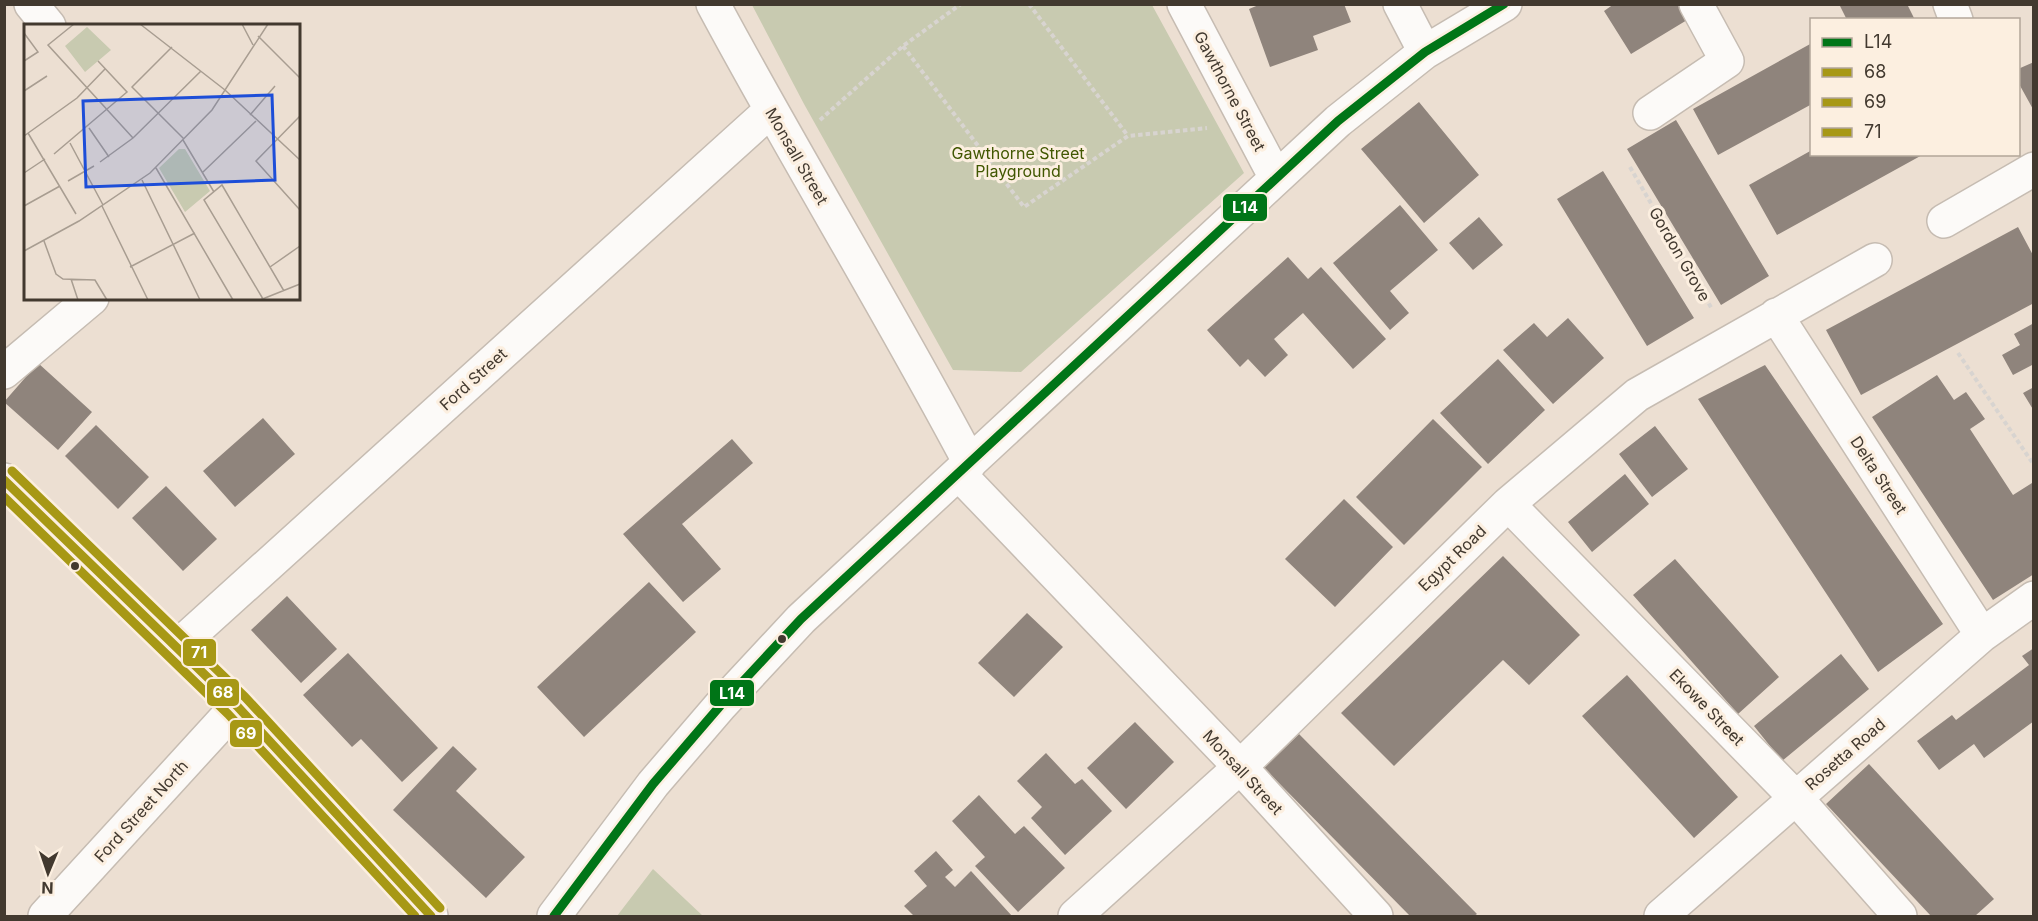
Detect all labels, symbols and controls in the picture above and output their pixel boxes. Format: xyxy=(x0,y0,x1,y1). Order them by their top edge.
legend xyxy=(1810,18,2020,156)
inset map xyxy=(24,24,300,300)
street label: Gawthorne Street xyxy=(1190,28,1270,154)
text: L14 xyxy=(1864,31,1892,52)
text: 68 xyxy=(1864,61,1886,82)
text: 69 xyxy=(1864,91,1886,112)
street label: Monsall Street xyxy=(761,104,833,208)
text: 71 xyxy=(1864,121,1882,142)
park label: Gawthorne Street Playground xyxy=(951,143,1085,181)
line badge: L14 xyxy=(1222,193,1268,222)
text: L14 xyxy=(1232,197,1258,217)
street label: Gordon Grove xyxy=(1645,203,1715,305)
street label: Ford Street xyxy=(435,344,511,414)
street label: Delta Street xyxy=(1846,432,1912,518)
street label: Egypt Road xyxy=(1414,521,1490,595)
unlabelled marker xyxy=(69,560,81,572)
unlabelled marker xyxy=(776,633,788,645)
line badge: 71 xyxy=(182,638,217,667)
text: 71 xyxy=(191,642,207,662)
street label: Ekowe Street xyxy=(1665,664,1749,750)
line badge: 68 xyxy=(206,678,240,707)
line badge: L14 xyxy=(709,679,755,707)
text: 68 xyxy=(213,682,233,702)
text: L14 xyxy=(719,683,745,703)
street label: Rosetta Road xyxy=(1801,714,1889,794)
line badge: 69 xyxy=(229,719,263,748)
text: 69 xyxy=(236,723,256,743)
street label: Monsall Street xyxy=(1199,726,1287,818)
street label: Ford Street North xyxy=(90,756,192,866)
north arrow xyxy=(18,843,78,903)
text: N xyxy=(41,878,54,898)

